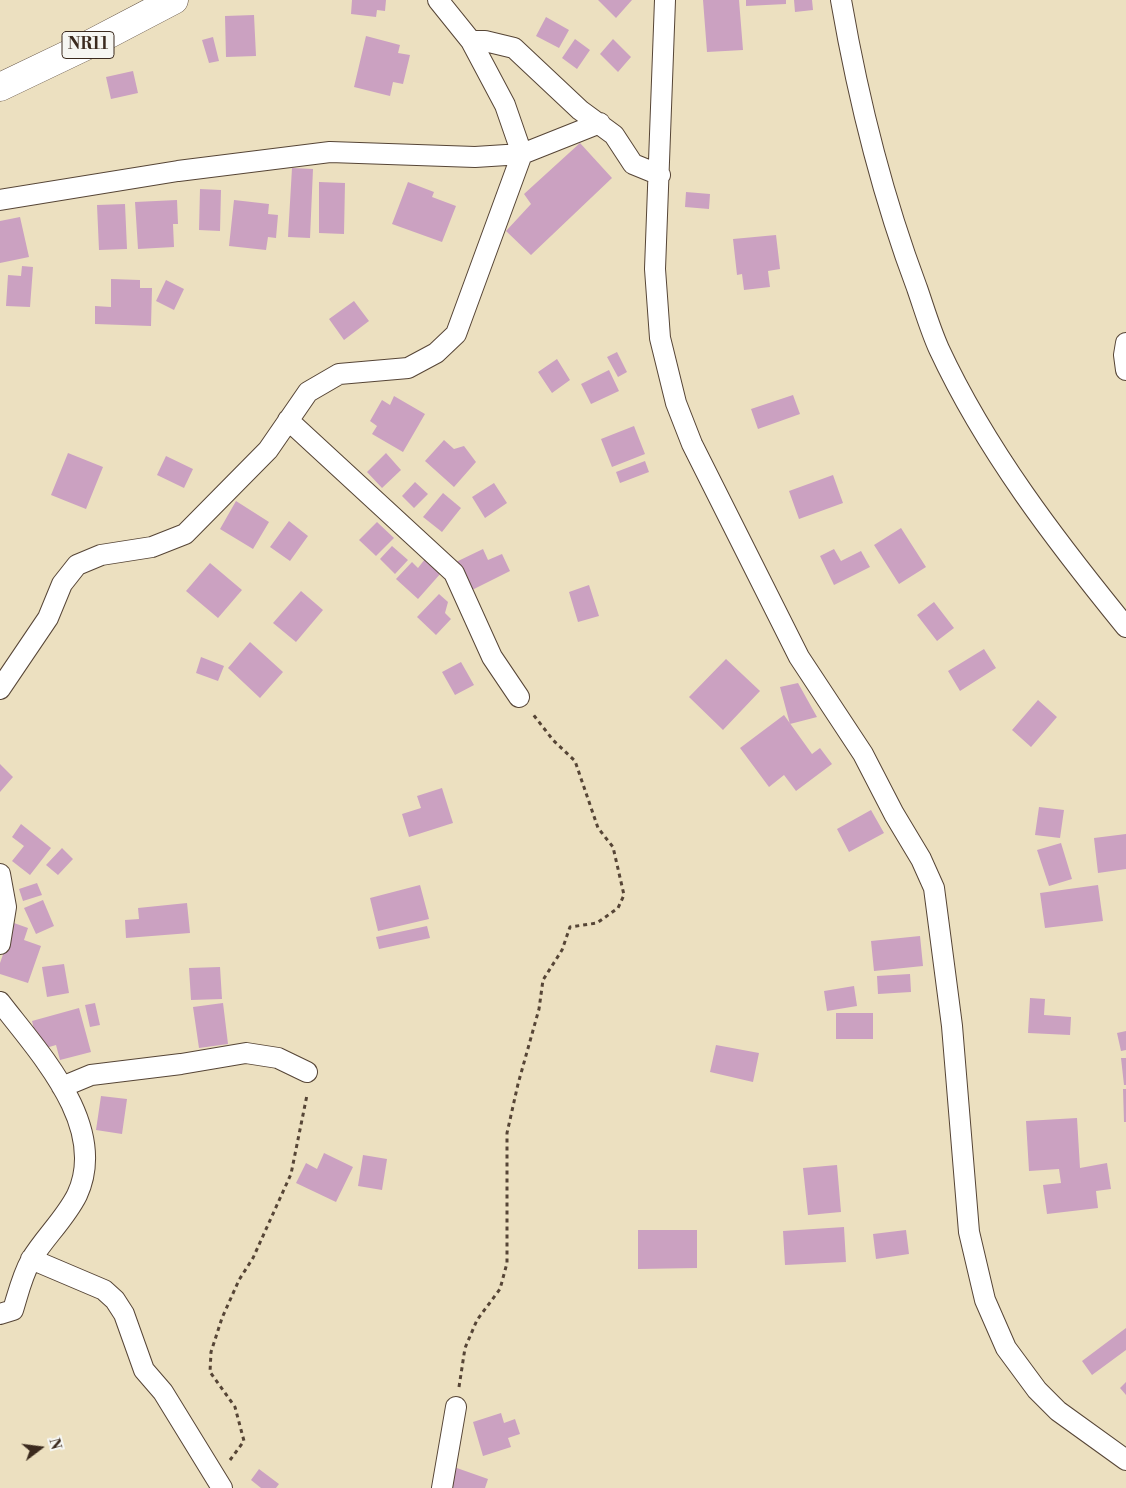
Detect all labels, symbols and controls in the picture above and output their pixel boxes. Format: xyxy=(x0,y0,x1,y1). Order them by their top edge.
road number: NR11 xyxy=(62,32,114,58)
north arrow xyxy=(15,1423,65,1473)
text: N xyxy=(44,1436,65,1452)

